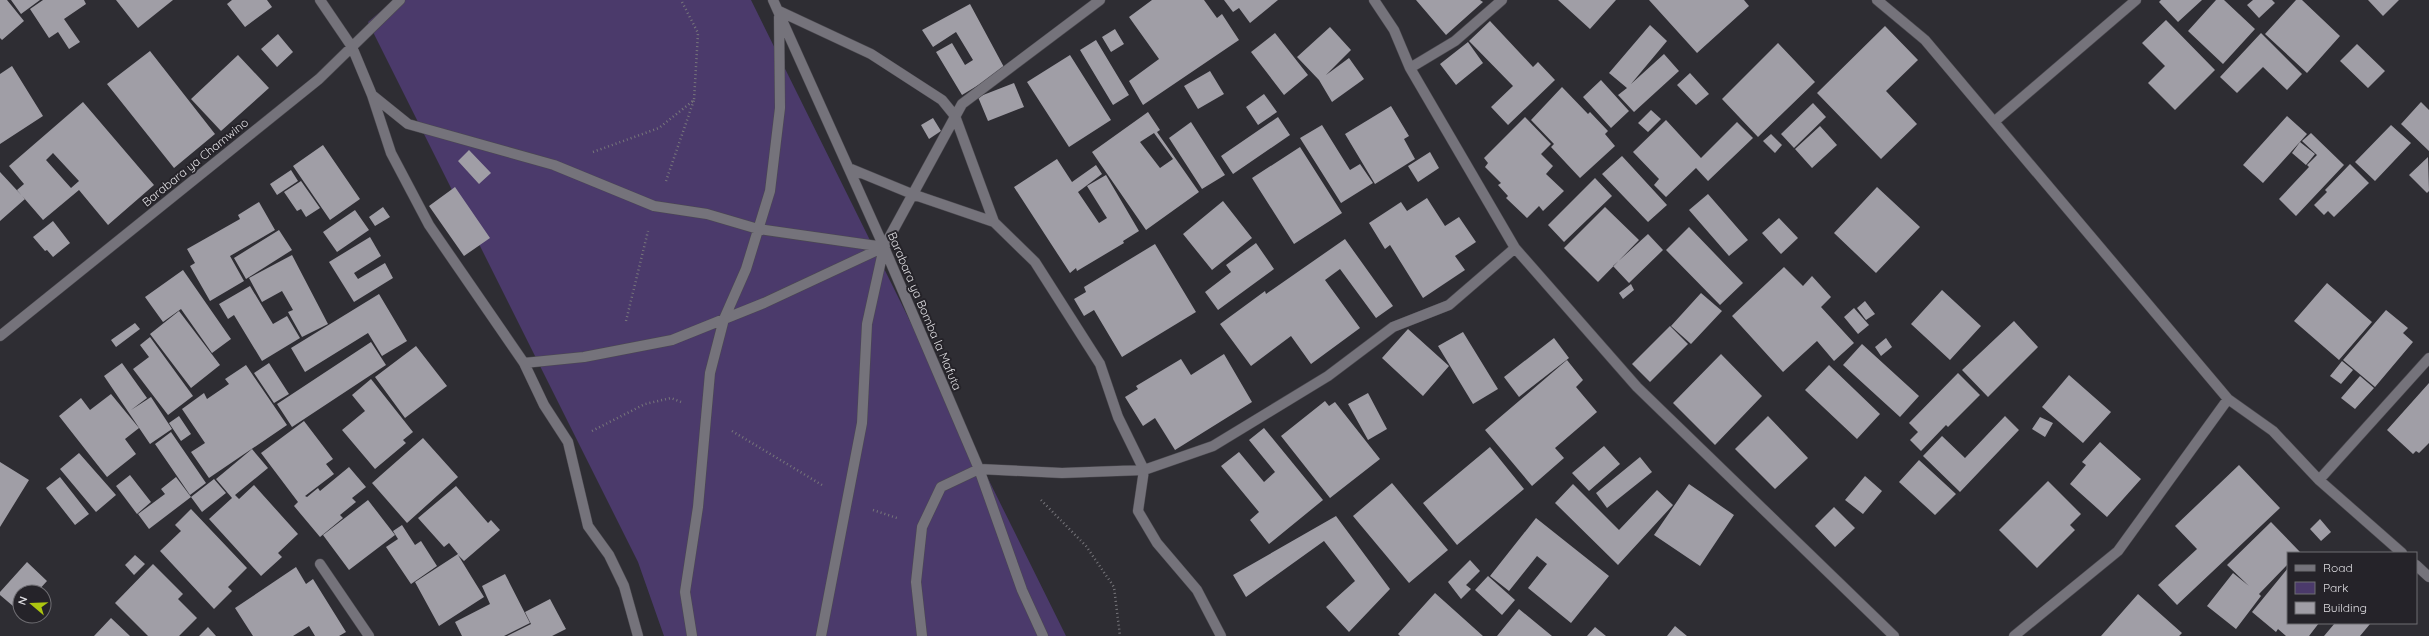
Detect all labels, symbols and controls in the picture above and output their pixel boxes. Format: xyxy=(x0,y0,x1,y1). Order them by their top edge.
street label: Barabara ya Chamwino xyxy=(139,115,251,209)
street label: Barabara ya Bomba la Mafuta xyxy=(885,230,965,392)
legend xyxy=(2287,552,2417,624)
text: Road xyxy=(2323,560,2353,575)
text: Park xyxy=(2323,580,2348,595)
north arrow xyxy=(12,584,52,624)
text: N xyxy=(15,595,30,607)
text: Building xyxy=(2323,600,2367,615)

